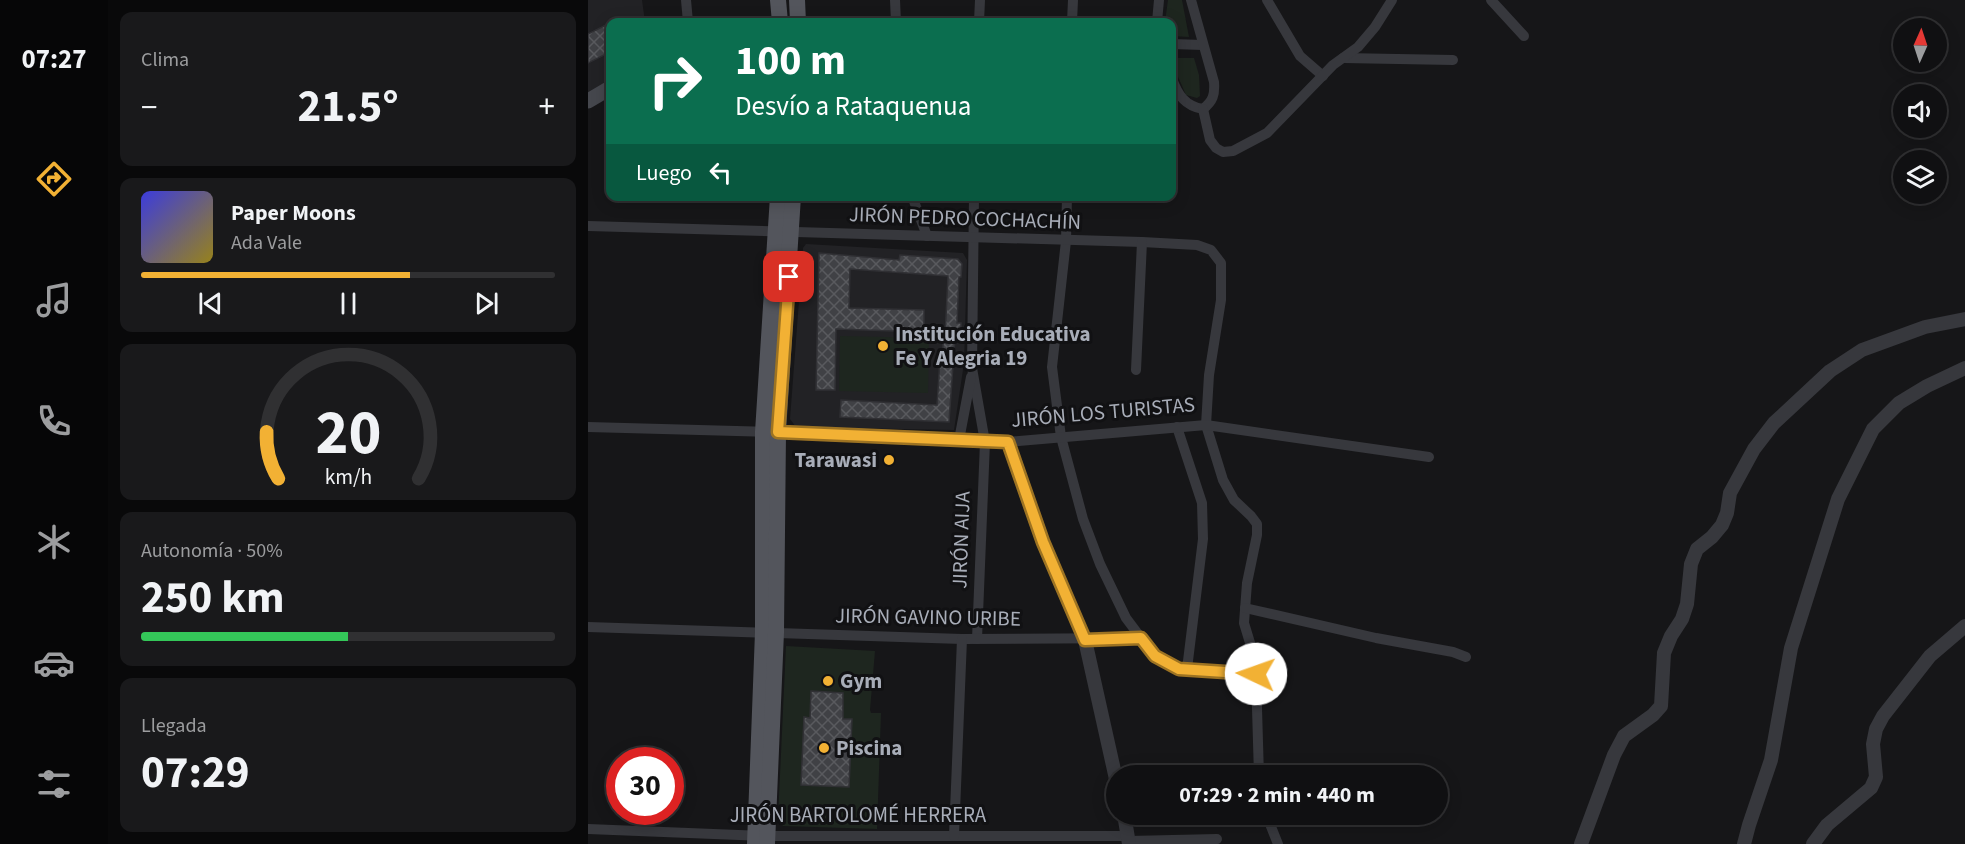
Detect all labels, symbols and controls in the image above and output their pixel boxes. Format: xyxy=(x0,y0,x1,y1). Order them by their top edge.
north arrow xyxy=(1893,18,1947,72)
map controls xyxy=(1893,18,1947,204)
text: 100 m xyxy=(735,31,846,91)
text: 07:27 xyxy=(21,40,87,79)
icon: right xyxy=(636,42,714,120)
text: Clima xyxy=(141,46,189,74)
text: 21.5° xyxy=(297,75,399,139)
text: − xyxy=(141,84,157,131)
text: + xyxy=(539,84,555,131)
button: sound xyxy=(1893,84,1947,138)
text: Desvío a Rataquenua xyxy=(735,87,971,126)
button: layers xyxy=(1893,150,1947,204)
icon: left xyxy=(704,156,737,189)
text: Luego xyxy=(636,157,692,189)
icon: directions xyxy=(33,158,75,200)
text: Paper Moons xyxy=(231,197,356,229)
street label: JIRÓN PEDRO COCHACHÍN xyxy=(848,199,1082,237)
text: Ada Vale xyxy=(231,229,302,257)
pin xyxy=(763,251,814,302)
icon: arrive xyxy=(772,260,805,293)
icon: music xyxy=(33,279,75,321)
icon: previous xyxy=(194,287,227,320)
icon: pause xyxy=(332,287,365,320)
icon: next xyxy=(470,287,503,320)
place label: Institución Educativa Fe Y Alegria 19 xyxy=(895,319,1091,373)
marker: Institución Educativa Fe Y Alegria 19 xyxy=(876,339,890,353)
text: 20 xyxy=(315,389,381,478)
street label: JIRÓN LOS TURISTAS xyxy=(1010,389,1196,435)
icon: phone xyxy=(33,400,75,442)
place label: Tarawasi xyxy=(795,445,877,475)
marker: Tarawasi xyxy=(882,453,896,467)
text: km/h xyxy=(324,462,372,493)
street label: JIRÓN AIJA xyxy=(944,490,978,589)
icon: climate xyxy=(33,521,75,563)
text: Autonomía · 50% xyxy=(141,537,283,565)
text: 250 km xyxy=(141,566,285,630)
street label: JIRÓN GAVINO URIBE xyxy=(835,600,1021,634)
icon: car xyxy=(33,642,75,684)
position arrow xyxy=(1224,642,1288,706)
place label: Gym xyxy=(840,666,882,696)
marker: Gym xyxy=(821,674,835,688)
text: Llegada xyxy=(141,712,207,740)
place label: Piscina xyxy=(836,733,902,763)
text: 07:29 xyxy=(141,741,250,805)
marker: Piscina xyxy=(817,741,831,755)
speed limit sign: 30 xyxy=(606,747,684,825)
icon: filters xyxy=(33,763,75,805)
text: 07:29 · 2 min · 440 m xyxy=(1179,779,1375,811)
street label: JIRÓN BARTOLOMÉ HERRERA xyxy=(730,800,987,830)

